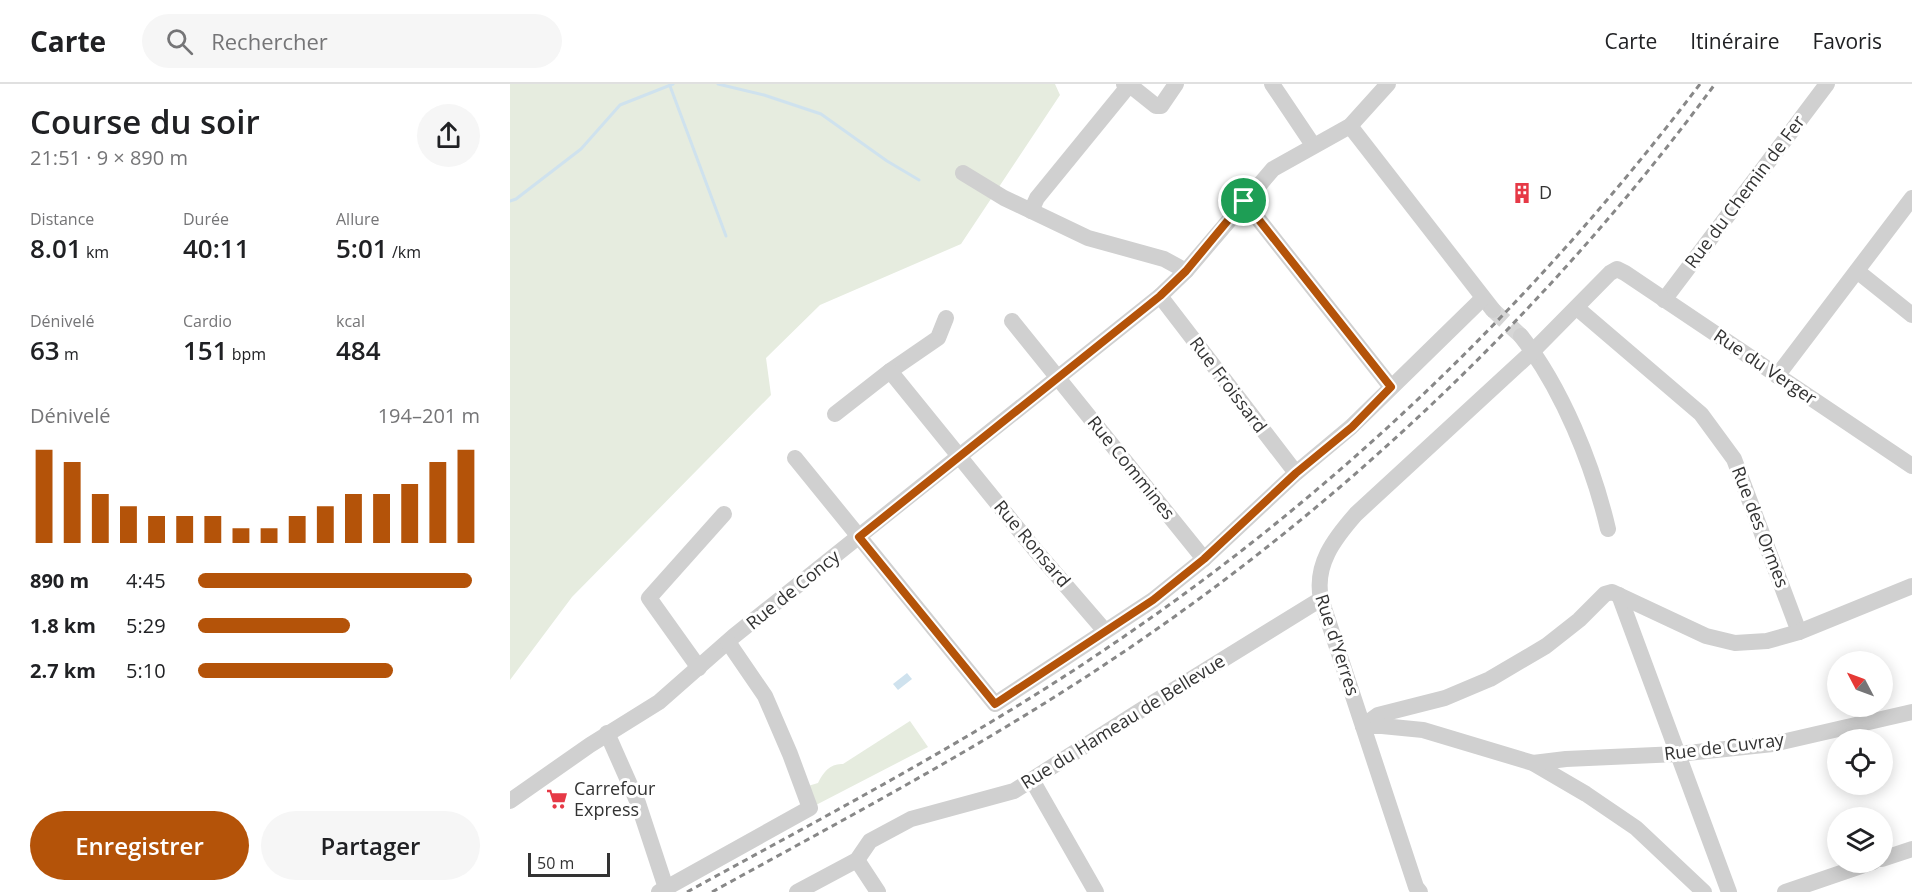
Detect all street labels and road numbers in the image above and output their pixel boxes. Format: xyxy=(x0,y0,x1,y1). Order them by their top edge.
street label: Rue du Chemin de Fer xyxy=(1679,110,1810,273)
street label: Rue du Verger xyxy=(1709,323,1822,410)
street label: Rue Froissard xyxy=(1185,331,1273,437)
street label: Rue Commines xyxy=(1083,411,1181,524)
street label: Rue des Ormes xyxy=(1727,463,1795,591)
street label: Rue Ronsard xyxy=(989,495,1076,592)
street label: Rue de Concy xyxy=(741,544,845,634)
street label: Rue d'Yerres xyxy=(1310,591,1366,699)
street label: Rue du Hameau de Bellevue xyxy=(1016,648,1229,794)
street label: Rue de Cuvray xyxy=(1663,727,1786,765)

